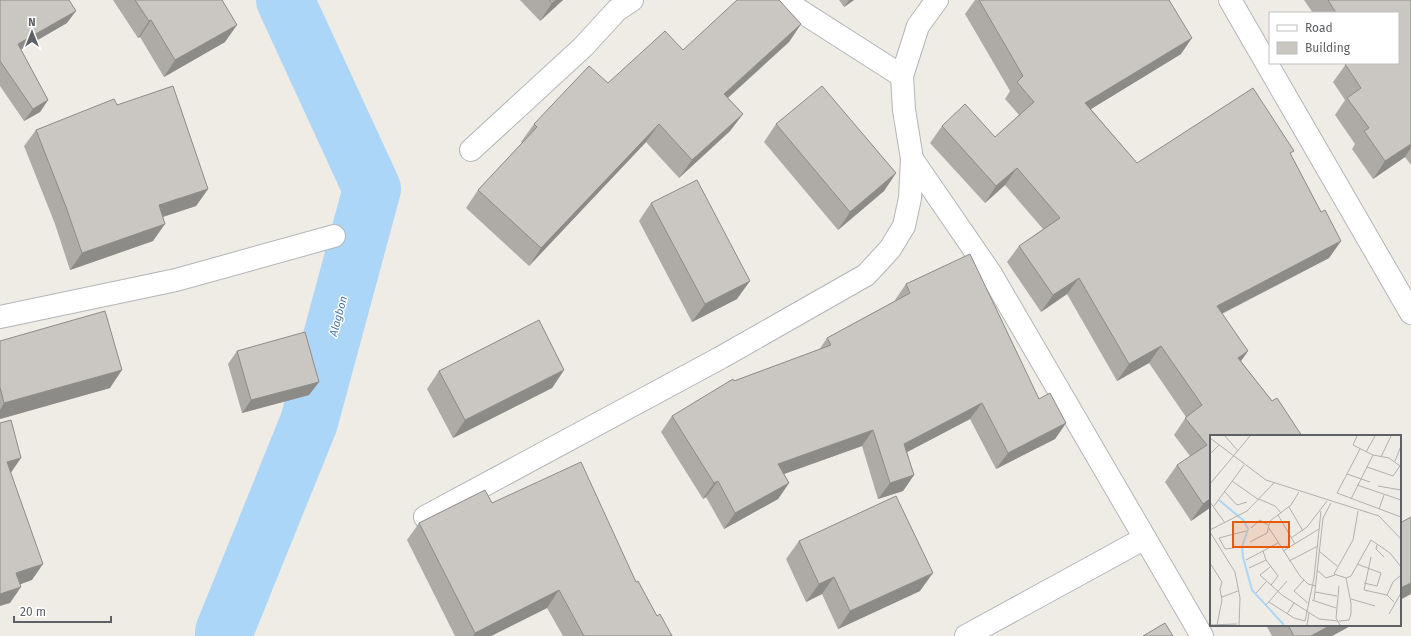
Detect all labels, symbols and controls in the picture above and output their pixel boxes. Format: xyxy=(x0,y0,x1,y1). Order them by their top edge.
north arrow xyxy=(12,12,52,52)
legend xyxy=(1269,12,1399,64)
text: N xyxy=(28,16,36,29)
text: Road xyxy=(1305,21,1333,35)
text: Building xyxy=(1305,41,1351,55)
water label: Alagbon xyxy=(327,295,350,339)
inset map xyxy=(1210,435,1401,626)
scale bar xyxy=(14,598,111,624)
text: 20 m xyxy=(20,605,46,619)

